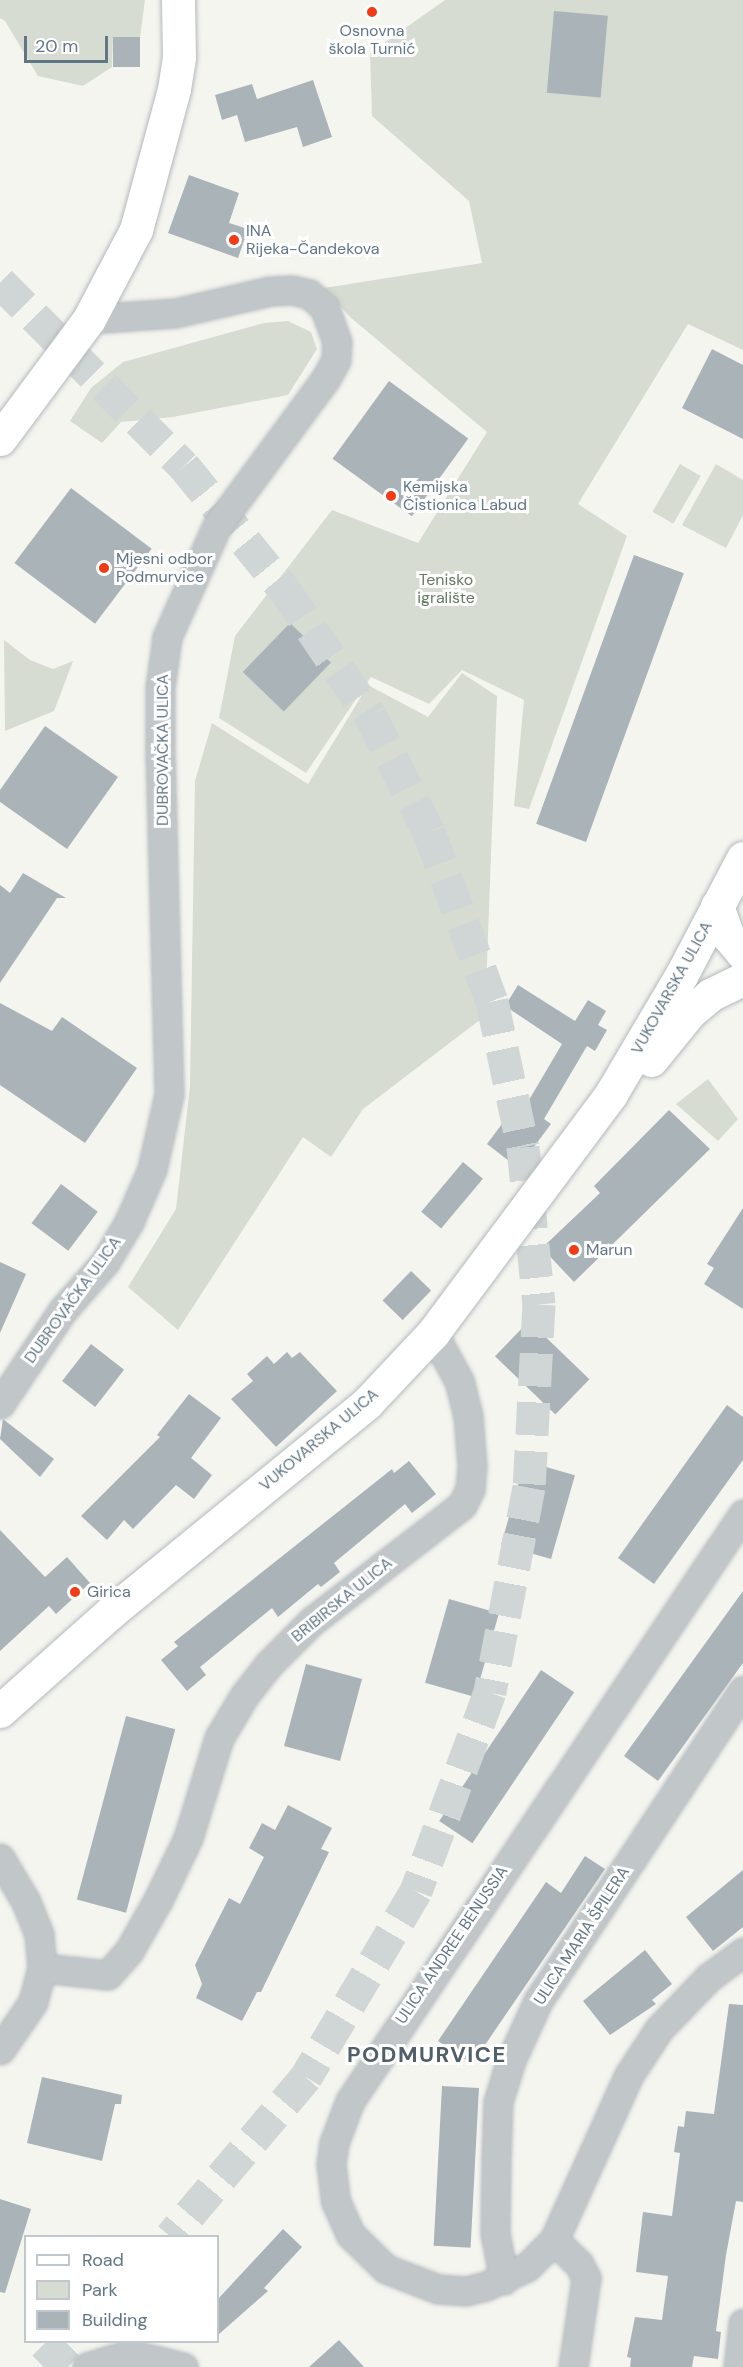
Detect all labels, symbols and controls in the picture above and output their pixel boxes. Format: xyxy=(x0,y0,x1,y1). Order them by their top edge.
marker: Osnovna škola Turnić xyxy=(365,5,379,19)
place label: Osnovna škola Turnić xyxy=(329,21,415,59)
scale bar xyxy=(27,24,111,62)
text: 20 m xyxy=(35,34,78,58)
place label: INA Rijeka-Čandekova xyxy=(246,221,379,259)
marker: INA Rijeka-Čandekova xyxy=(227,233,241,247)
place label: Kemijska Čistionica Labud xyxy=(403,477,527,515)
marker: Kemijska Čistionica Labud xyxy=(384,489,398,503)
place label: Mjesni odbor Podmurvice xyxy=(116,549,213,587)
marker: Mjesni odbor Podmurvice xyxy=(97,561,111,575)
park label: Tenisko igralište xyxy=(417,570,475,608)
street label: DUBROVAČKA ULICA xyxy=(153,674,173,826)
street label: VUKOVARSKA ULICA xyxy=(627,918,717,1058)
street label: DUBROVAČKA ULICA xyxy=(21,1233,125,1367)
place label: Marun xyxy=(586,1240,632,1260)
marker: Marun xyxy=(567,1243,581,1257)
street label: VUKOVARSKA ULICA xyxy=(256,1385,382,1495)
street label: BRIBIRSKA ULICA xyxy=(288,1554,396,1646)
place label: Girica xyxy=(87,1582,131,1602)
marker: Girica xyxy=(68,1585,82,1599)
street label: ULICA ANDREE BENUSSIA xyxy=(392,1862,512,2028)
street label: ULICA MARIA ŠPILERA xyxy=(530,1863,634,2009)
district label: PODMURVICE xyxy=(347,2042,507,2068)
legend xyxy=(24,2235,219,2343)
text: Road xyxy=(82,2248,124,2272)
text: Park xyxy=(82,2278,118,2302)
text: Building xyxy=(82,2308,147,2332)

